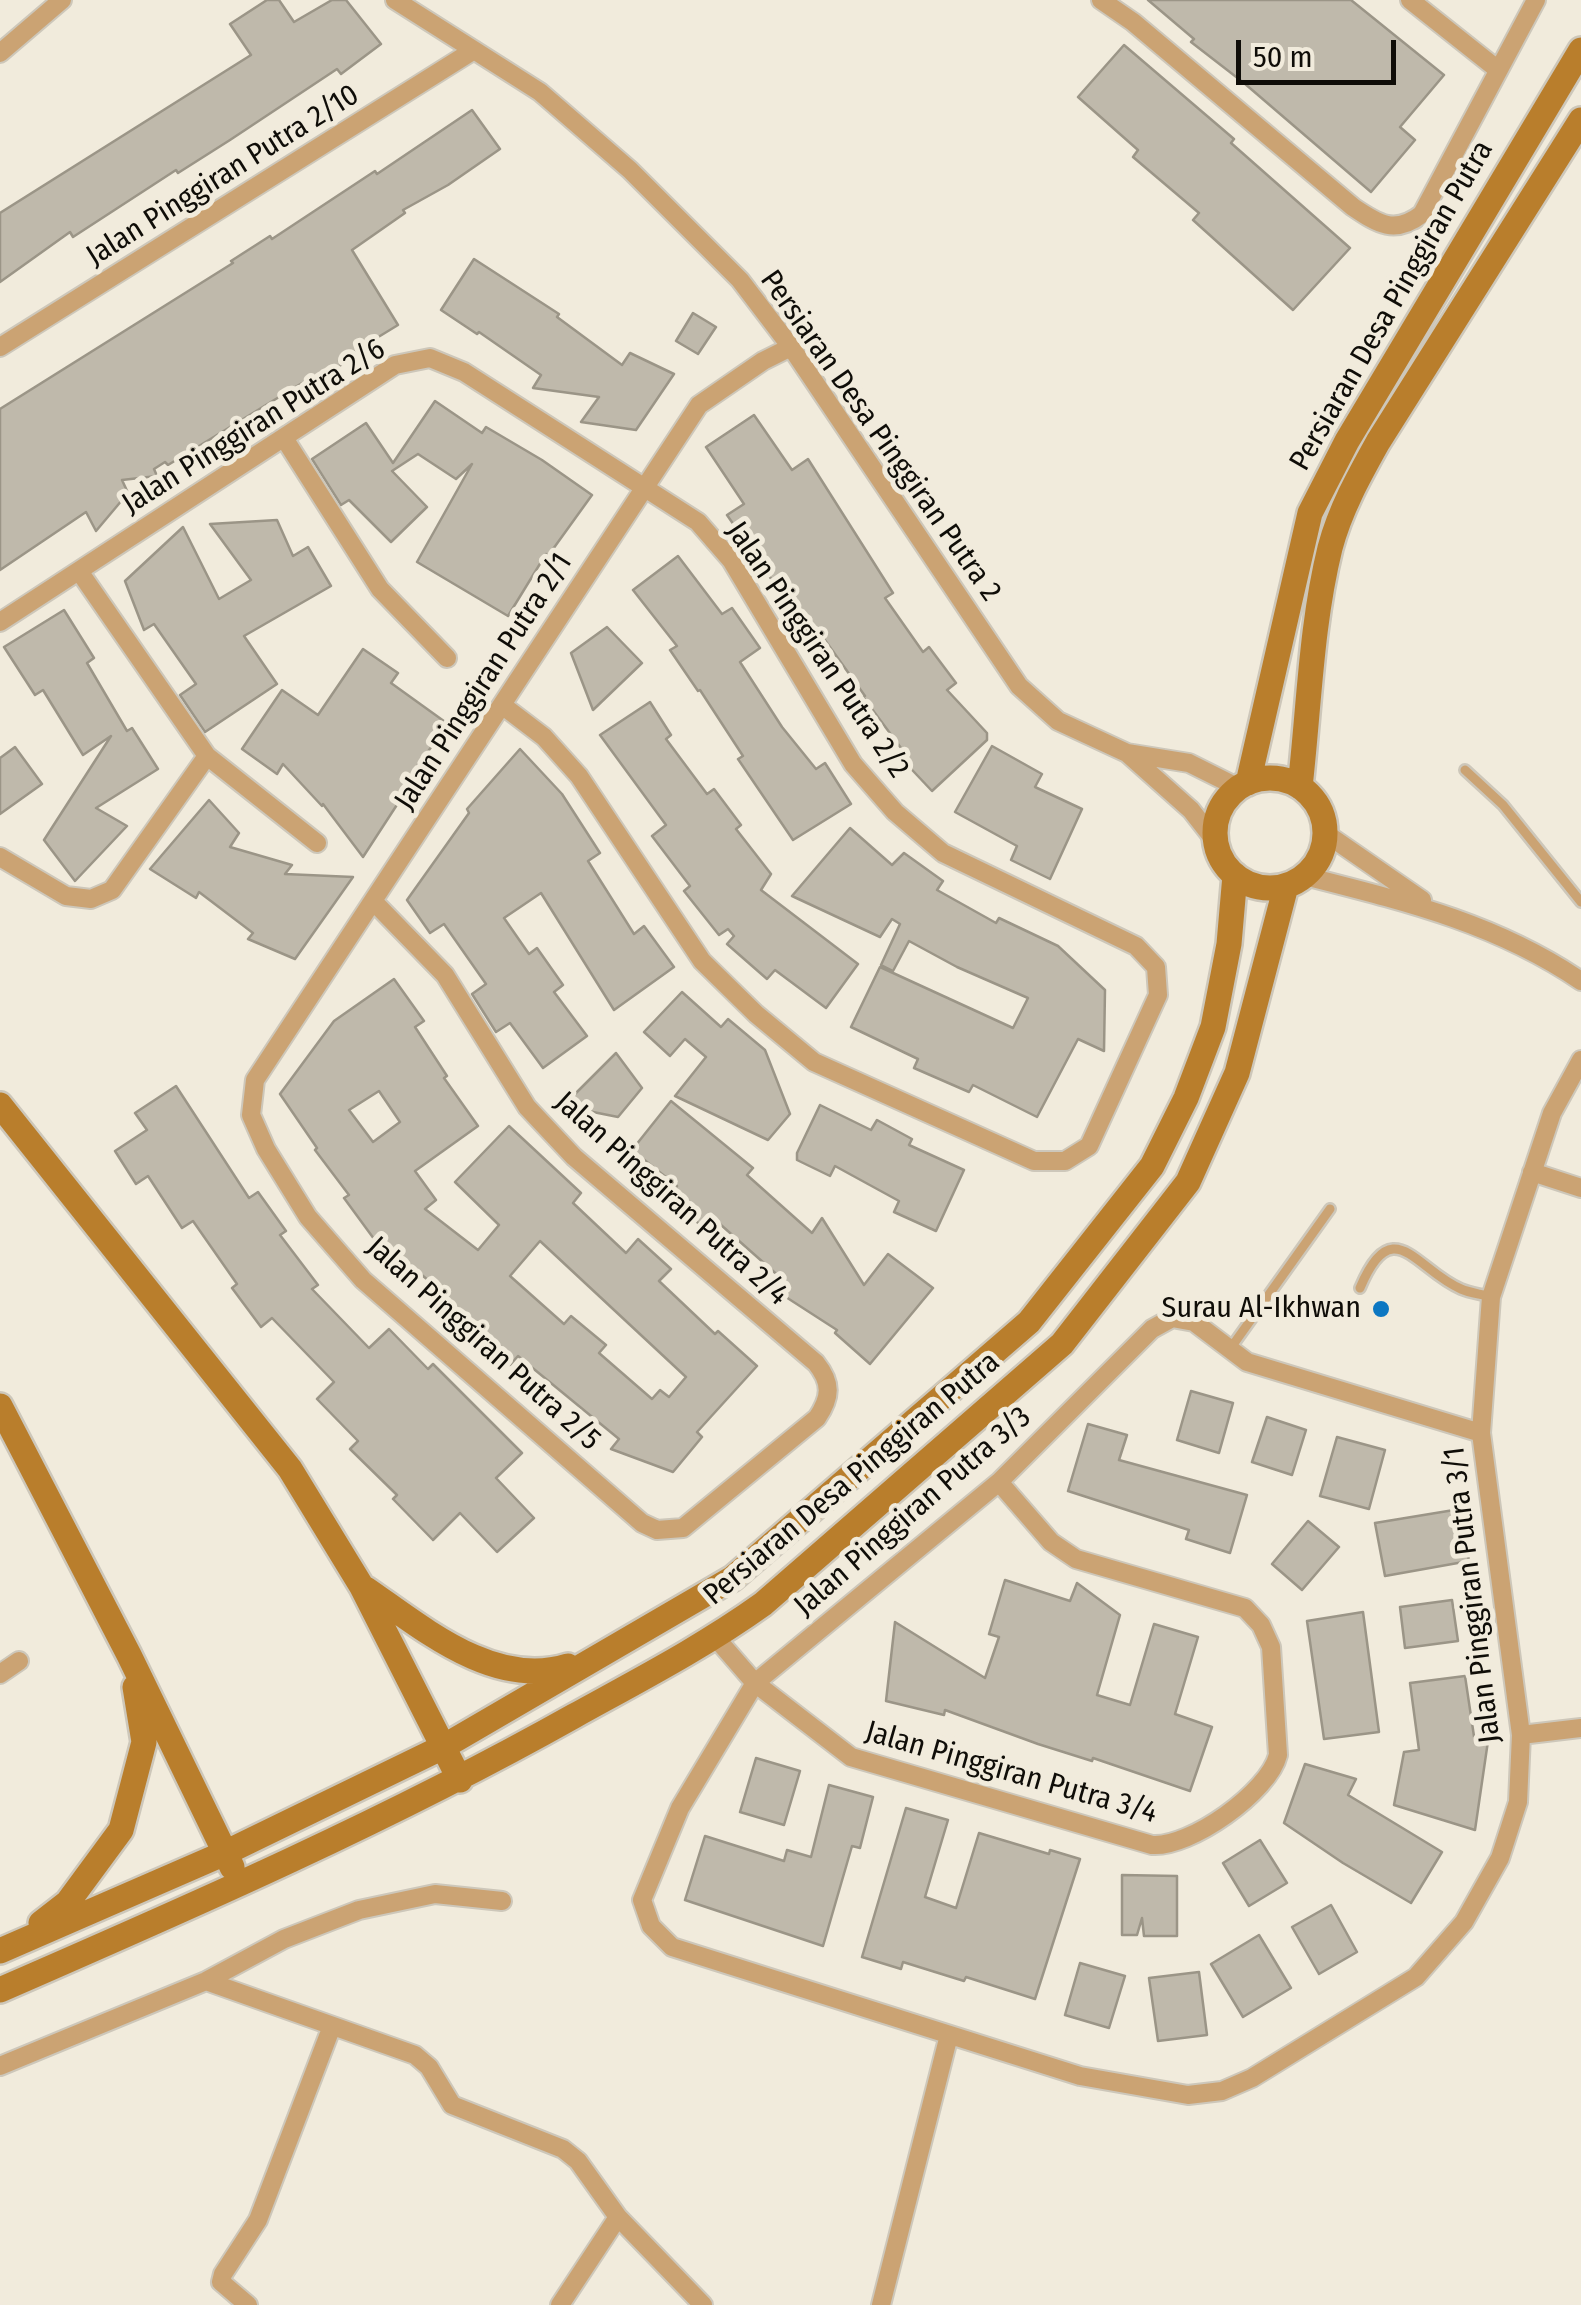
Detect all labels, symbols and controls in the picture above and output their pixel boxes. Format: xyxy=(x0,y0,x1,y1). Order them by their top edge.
scale bar xyxy=(1241,20,1401,82)
text: 50 m xyxy=(1253,39,1313,75)
street label: Jalan Pinggiran Putra 2/10 xyxy=(80,77,366,275)
street label: Persiaran Desa Pinggiran Putra xyxy=(1283,135,1501,477)
street label: Persiaran Desa Pinggiran Putra 2 xyxy=(752,264,1008,608)
street label: Jalan Pinggiran Putra 2/6 xyxy=(116,331,392,523)
street label: Jalan Pinggiran Putra 2/2 xyxy=(718,515,916,785)
street label: Jalan Pinggiran Putra 2/1 xyxy=(388,547,580,817)
street label: Jalan Pinggiran Putra 2/4 xyxy=(547,1085,795,1313)
street label: Jalan Pinggiran Putra 2/5 xyxy=(359,1230,607,1458)
place label: Surau Al-Ikhwan xyxy=(1162,1291,1361,1327)
marker: Surau Al-Ikhwan xyxy=(1370,1298,1392,1320)
street label: Persiaran Desa Pinggiran Putra xyxy=(697,1345,1007,1613)
street label: Jalan Pinggiran Putra 3/3 xyxy=(788,1400,1038,1624)
street label: Jalan Pinggiran Putra 3/1 xyxy=(1437,1445,1509,1745)
street label: Jalan Pinggiran Putra 3/4 xyxy=(861,1714,1161,1832)

